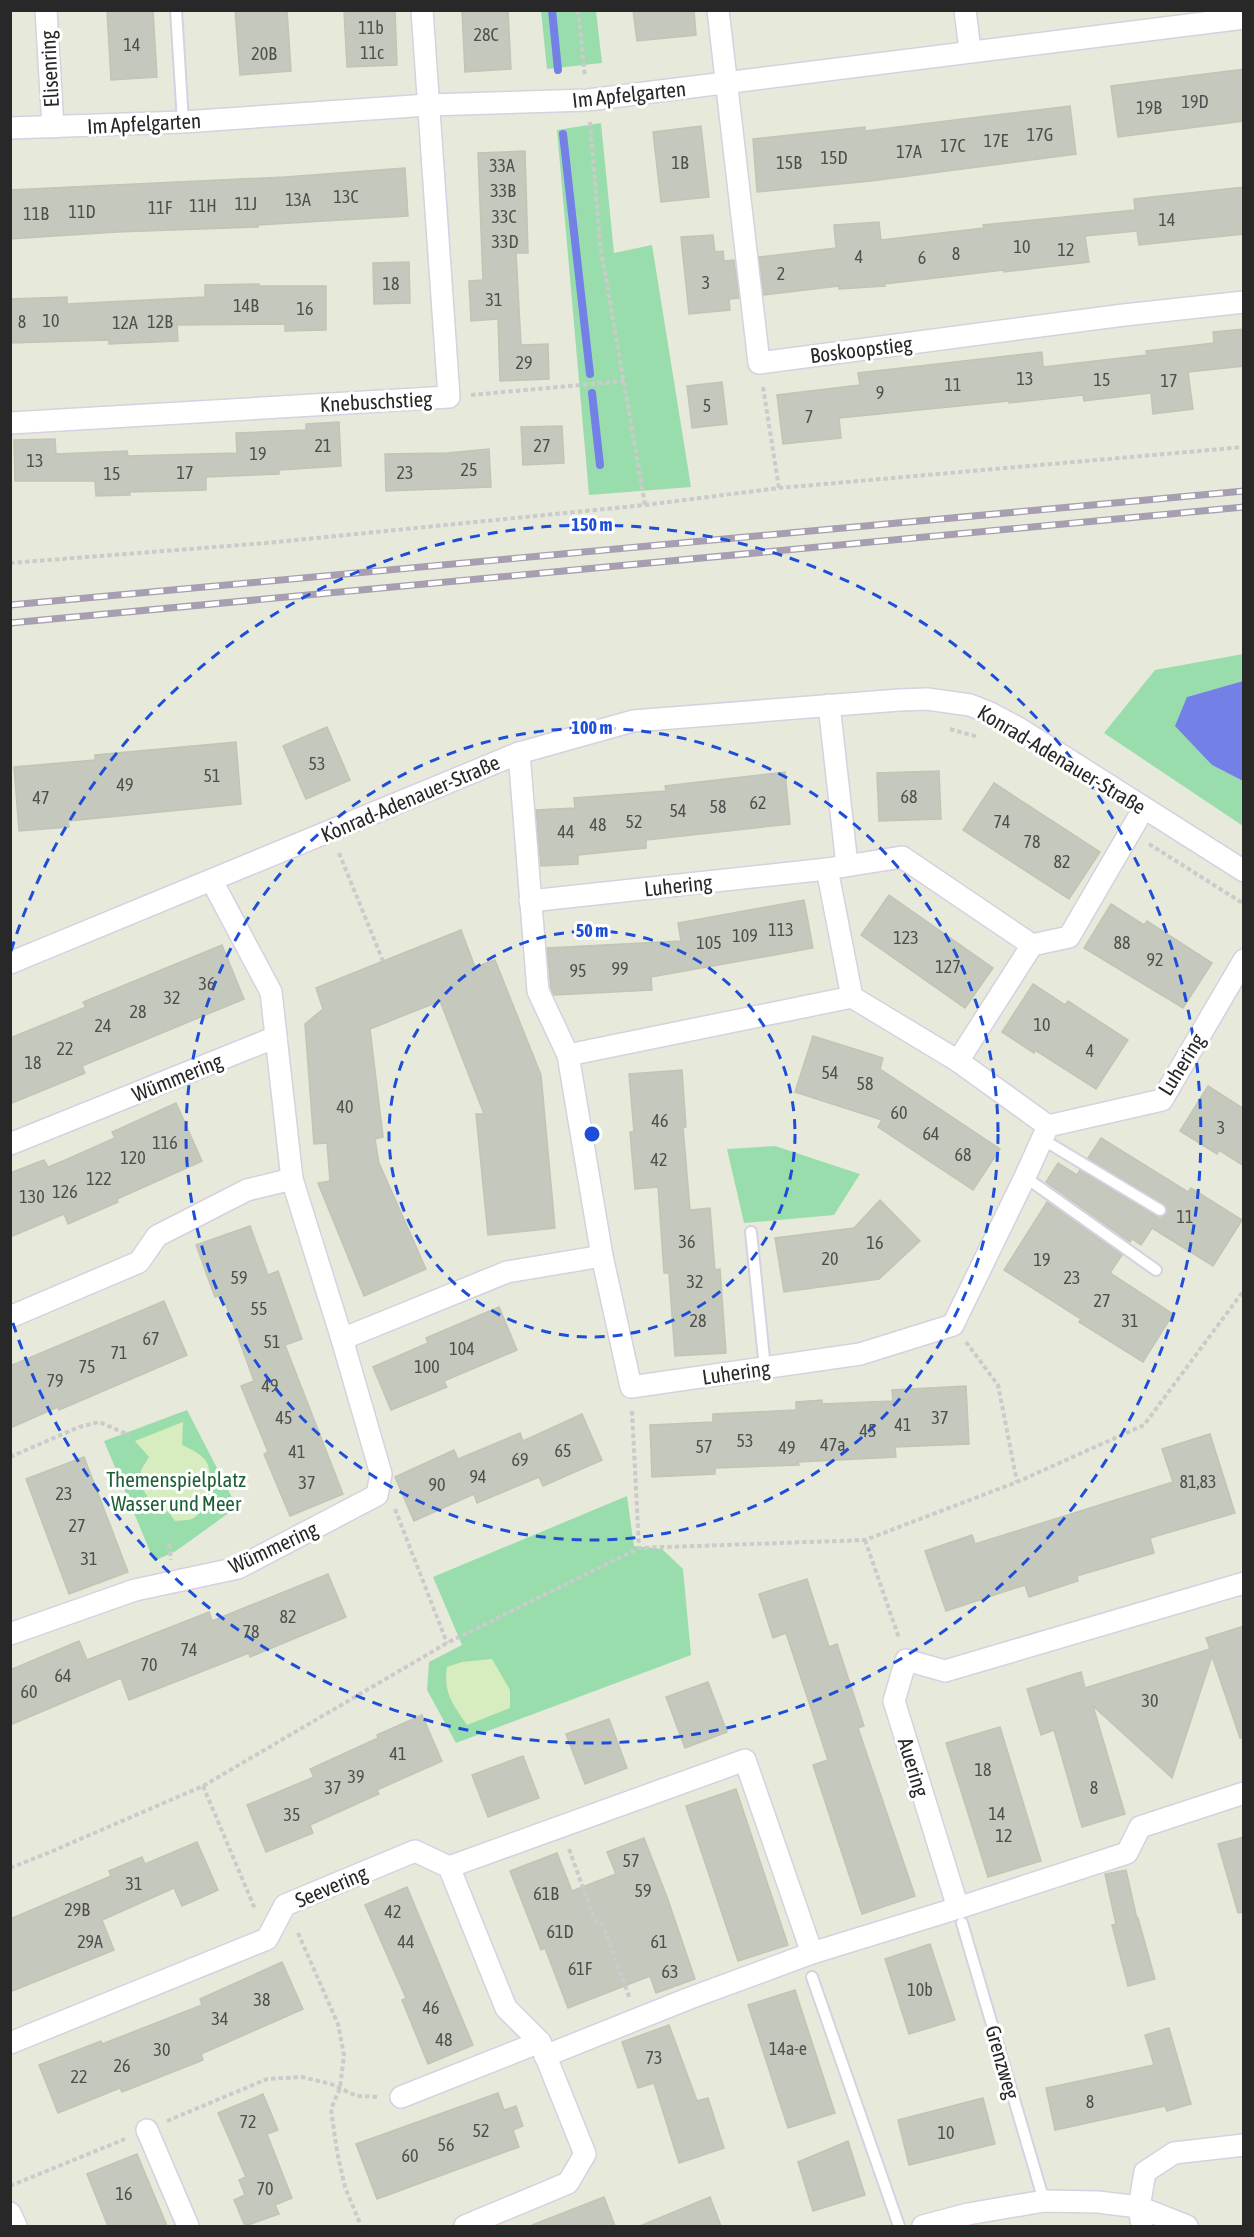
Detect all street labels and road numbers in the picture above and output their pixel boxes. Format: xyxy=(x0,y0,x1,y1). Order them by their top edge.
street label: Elisenring xyxy=(35,30,63,108)
street label: Im Apfelgarten xyxy=(571,76,687,112)
street label: Im Apfelgarten xyxy=(86,108,202,138)
street label: Boskoopstieg xyxy=(809,331,913,367)
street label: Knebuschstieg xyxy=(319,386,433,416)
street label: Konrad-Adenauer-Straße xyxy=(974,699,1150,819)
street label: Konrad-Adenauer-Straße xyxy=(317,750,503,846)
street label: Luhering xyxy=(643,869,713,901)
street label: Luhering xyxy=(1153,1029,1209,1099)
street label: Wümmering xyxy=(128,1048,226,1106)
street label: Luhering xyxy=(701,1355,771,1389)
street label: Wümmering xyxy=(225,1516,321,1578)
street label: Auering xyxy=(894,1735,934,1799)
street label: Seevering xyxy=(291,1860,371,1912)
street label: Grenzweg xyxy=(981,2022,1025,2102)

